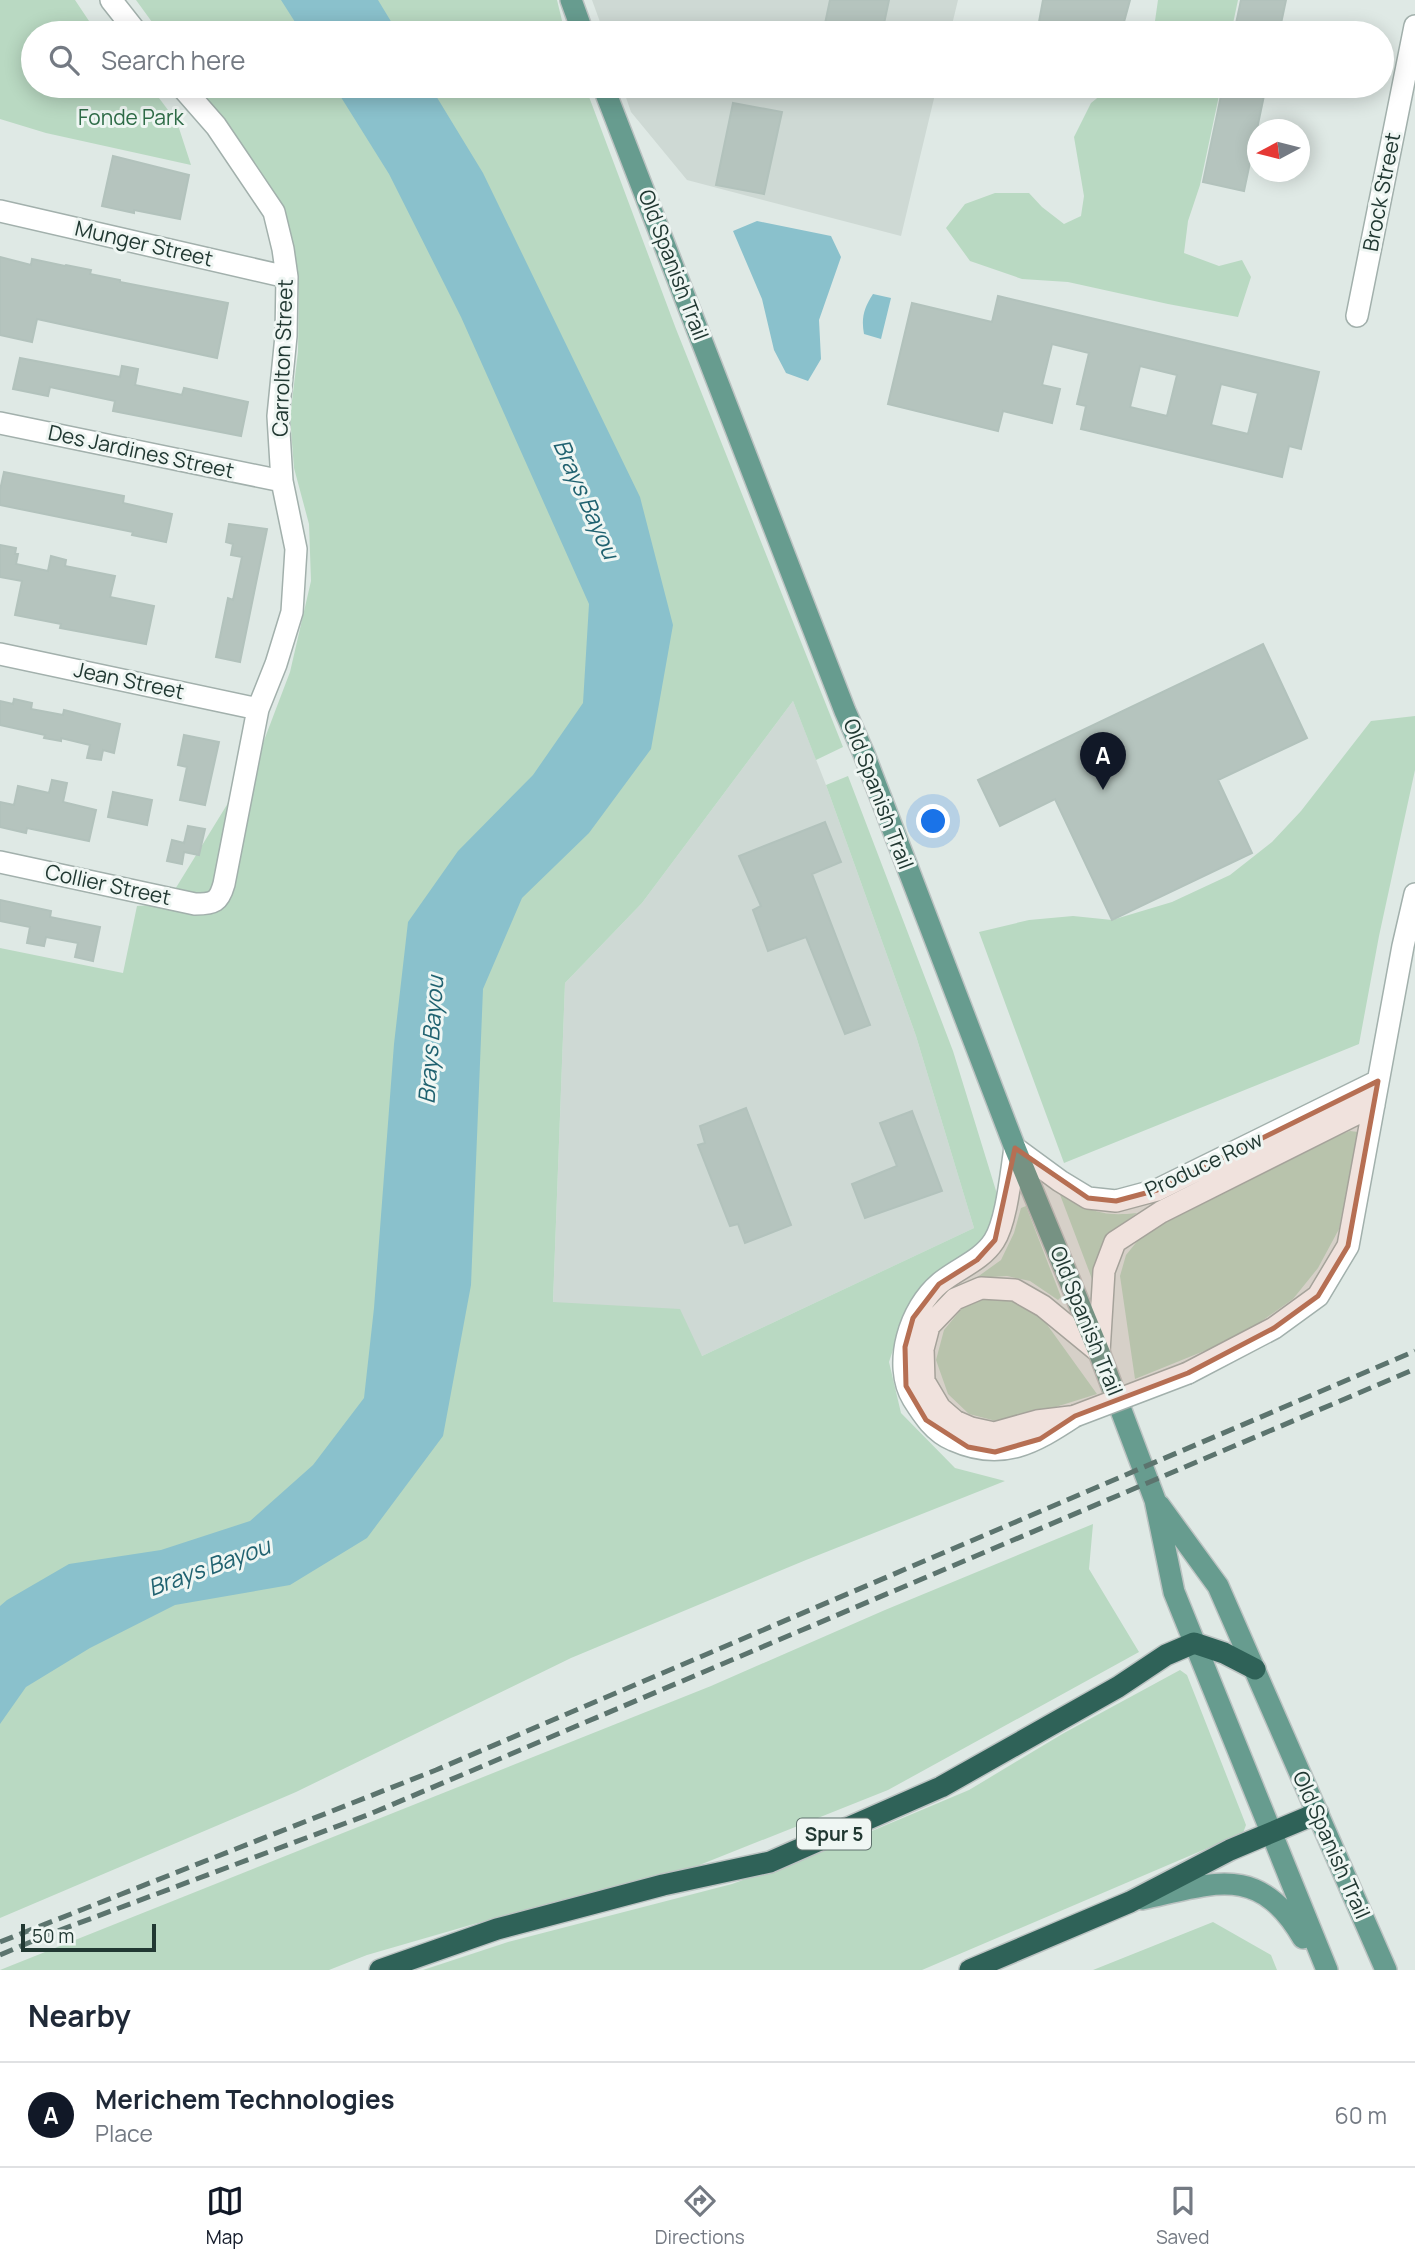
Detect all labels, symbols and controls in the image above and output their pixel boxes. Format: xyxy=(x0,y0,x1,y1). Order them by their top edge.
search box xyxy=(21,21,1394,98)
icon: search xyxy=(45,41,83,79)
text: Search here xyxy=(101,42,246,78)
park label: Fonde Park xyxy=(78,103,185,131)
north arrow xyxy=(1247,119,1310,182)
street label: Brock Street xyxy=(1356,130,1406,254)
street label: Old Spanish Trail xyxy=(632,185,715,344)
street label: Munger Street xyxy=(72,214,216,272)
street label: Carrolton Street xyxy=(265,279,299,437)
street label: Des Jardines Street xyxy=(46,418,237,484)
water label: Brays Bayou xyxy=(546,434,629,566)
street label: Jean Street xyxy=(72,655,187,705)
street label: Old Spanish Trail xyxy=(837,714,920,873)
pin: A xyxy=(1080,732,1126,790)
your location xyxy=(916,804,950,838)
street label: Collier Street xyxy=(43,857,174,911)
water label: Brays Bayou xyxy=(410,973,451,1105)
street label: Produce Row xyxy=(1140,1125,1267,1204)
street label: Old Spanish Trail xyxy=(1044,1242,1130,1400)
water label: Brays Bayou xyxy=(143,1528,276,1603)
street label: Old Spanish Trail xyxy=(1287,1766,1377,1923)
road number: Spur 5 xyxy=(797,1818,871,1850)
scale bar xyxy=(21,1921,156,1953)
text: 50 m xyxy=(32,1923,74,1949)
text: Nearby xyxy=(28,1995,131,2036)
text: Merichem Technologies xyxy=(95,2081,395,2117)
text: A xyxy=(43,2099,59,2131)
text: 60 m xyxy=(1335,2099,1387,2131)
text: Place xyxy=(95,2117,153,2149)
tab: Map xyxy=(206,2182,244,2250)
tab: Directions xyxy=(655,2182,745,2250)
tab: Saved xyxy=(1156,2182,1209,2250)

